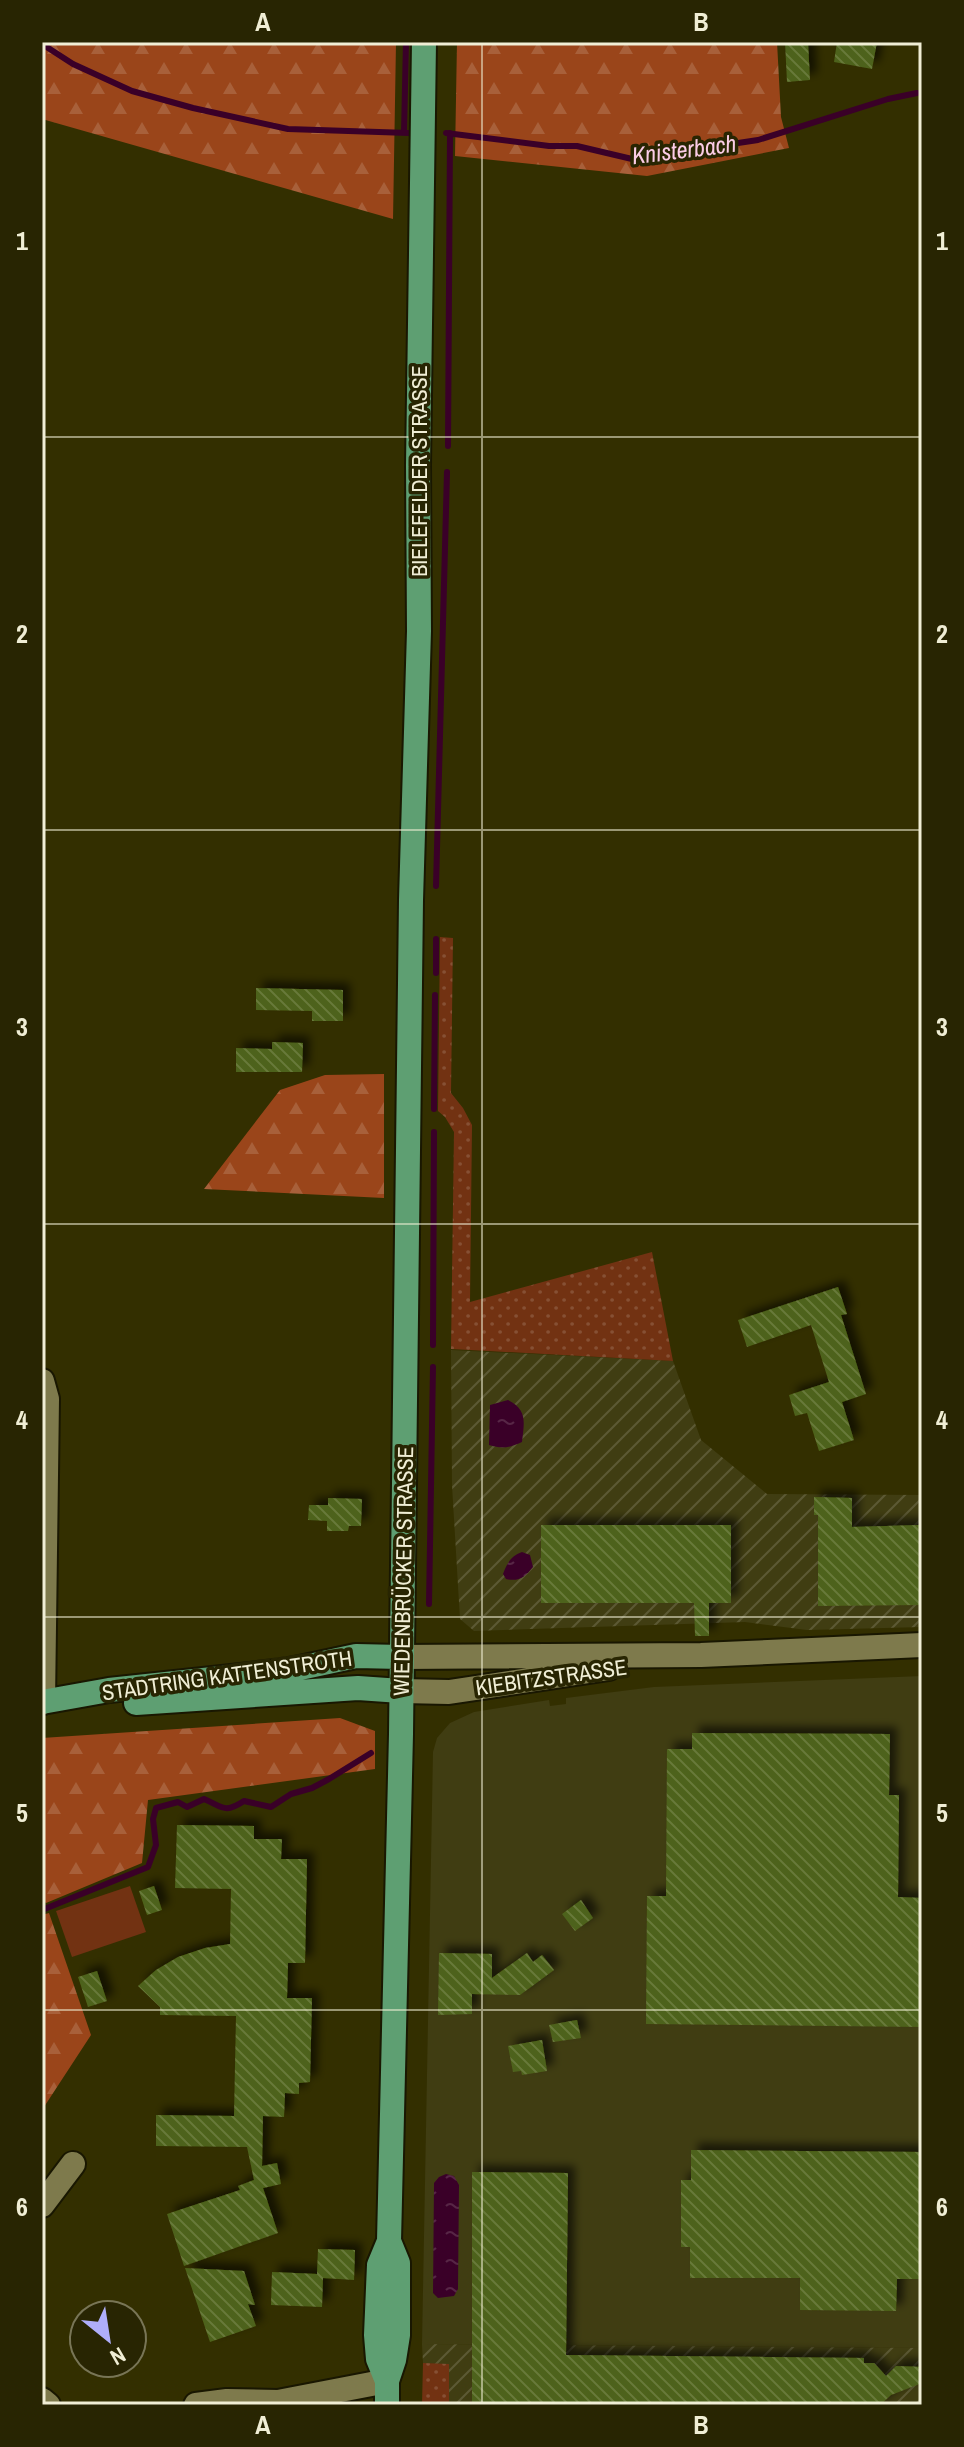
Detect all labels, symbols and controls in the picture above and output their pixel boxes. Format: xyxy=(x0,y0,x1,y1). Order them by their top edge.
text: A xyxy=(255,4,271,39)
text: B xyxy=(693,4,709,39)
water label: Knisterbach xyxy=(630,127,738,171)
text: 1 xyxy=(16,223,28,258)
text: 1 xyxy=(936,223,948,258)
street label: BIELEFELDER STRASSE xyxy=(404,365,434,577)
text: 2 xyxy=(16,616,28,651)
text: 2 xyxy=(936,616,948,651)
text: 3 xyxy=(16,1009,28,1044)
text: 3 xyxy=(936,1009,948,1044)
text: 4 xyxy=(16,1402,28,1437)
text: 4 xyxy=(936,1402,948,1437)
street label: WIEDENBRÜCKER STRASSE xyxy=(386,1446,420,1696)
street label: STADTRING KATTENSTROTH xyxy=(100,1643,354,1707)
street label: KIEBITZSTRASSE xyxy=(473,1652,629,1702)
text: 5 xyxy=(16,1795,28,1830)
text: 5 xyxy=(936,1795,948,1830)
text: 6 xyxy=(16,2189,28,2224)
text: 6 xyxy=(936,2189,948,2224)
north arrow xyxy=(68,2299,148,2379)
text: N xyxy=(105,2340,131,2373)
text: A xyxy=(255,2407,271,2442)
text: B xyxy=(693,2407,709,2442)

